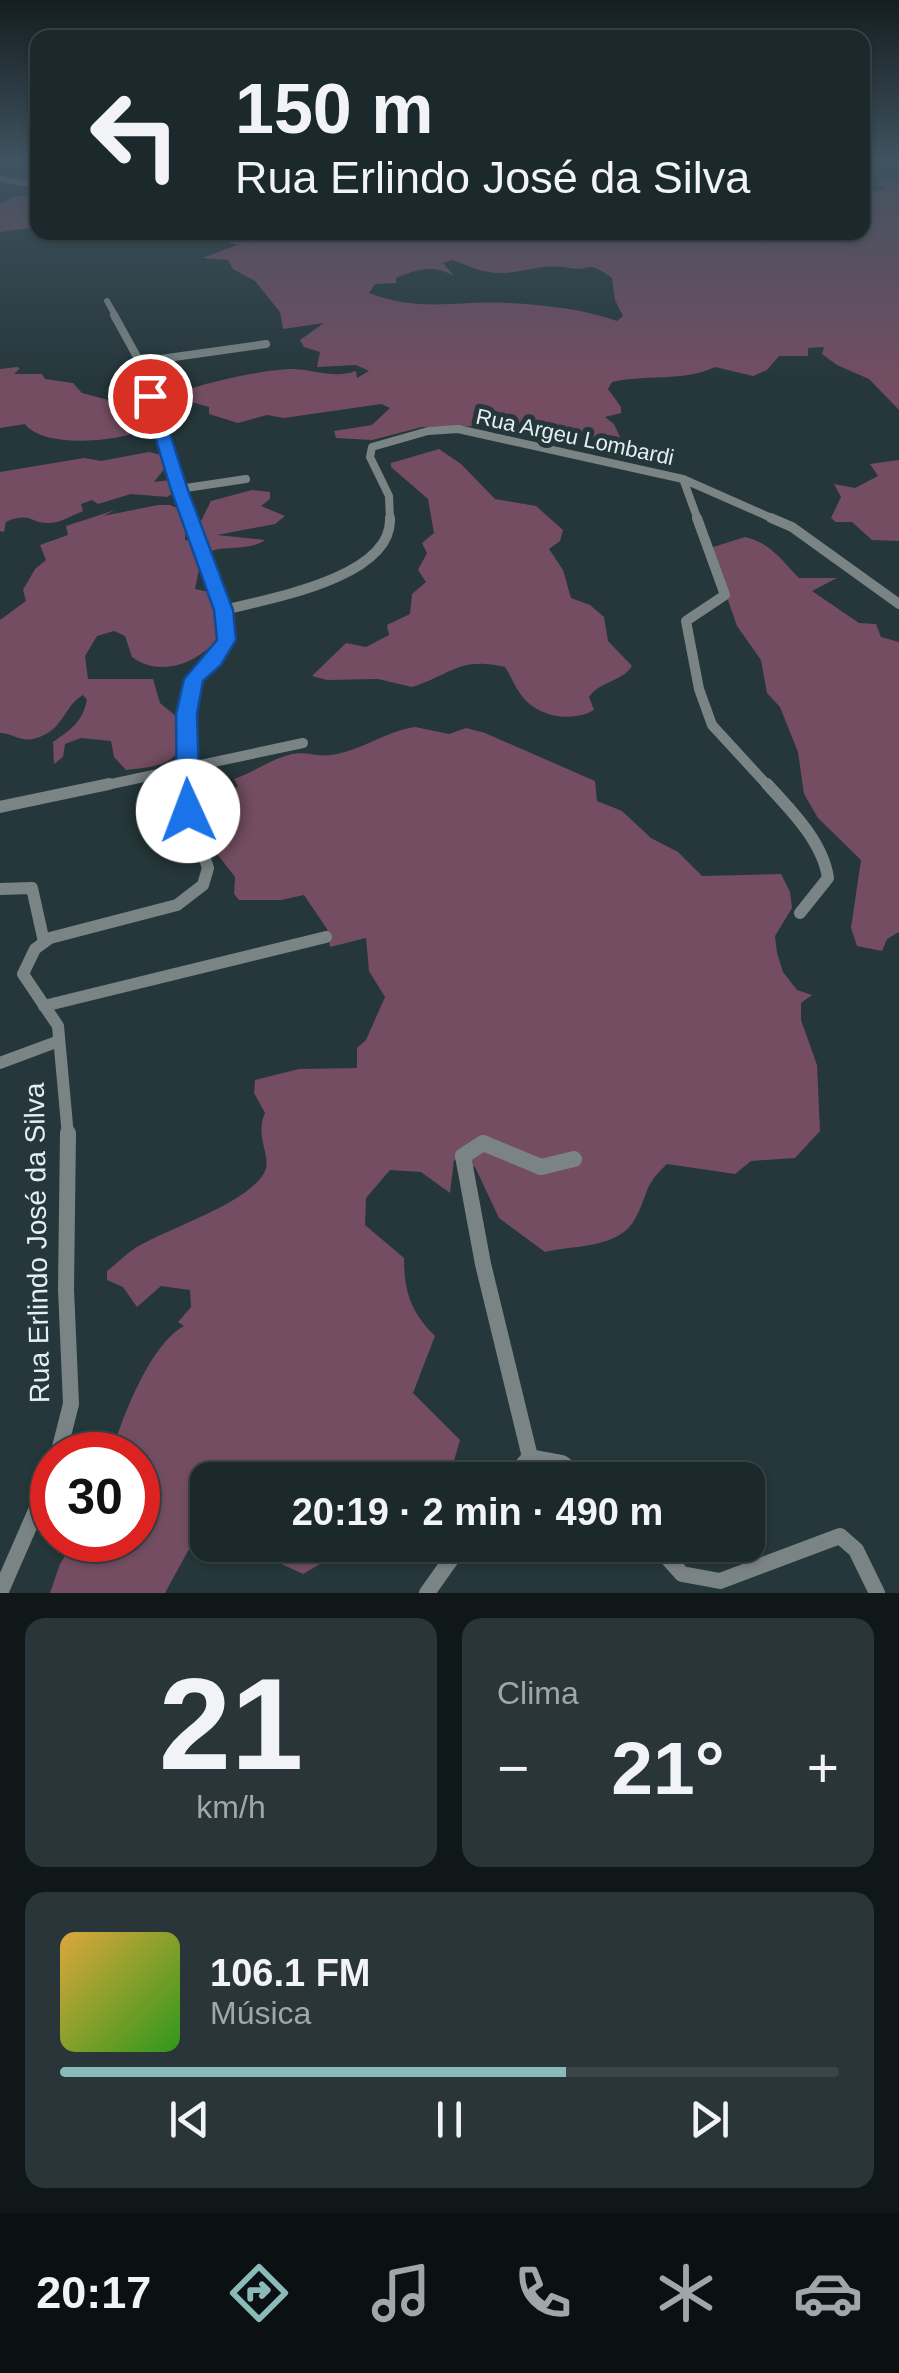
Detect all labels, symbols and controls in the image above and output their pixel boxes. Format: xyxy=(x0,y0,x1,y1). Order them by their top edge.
icon: left xyxy=(70,70,200,200)
text: 150 m xyxy=(235,70,433,148)
text: Rua Erlindo José da Silva xyxy=(235,152,750,203)
pin xyxy=(108,354,193,439)
icon: arrive xyxy=(123,369,178,424)
street label: Rua Argeu Lombardi xyxy=(474,404,676,470)
position arrow xyxy=(136,759,240,863)
street label: Rua Erlindo José da Silva xyxy=(19,1082,55,1404)
speed limit sign: 30 xyxy=(30,1432,160,1562)
text: 20:19 · 2 min · 490 m xyxy=(292,1491,663,1533)
text: 21 xyxy=(159,1651,303,1797)
text: Clima xyxy=(497,1675,579,1711)
text: 21° xyxy=(611,1726,725,1810)
text: − xyxy=(497,1737,529,1799)
text: + xyxy=(807,1737,839,1799)
text: km/h xyxy=(196,1789,266,1825)
text: 106.1 FM xyxy=(210,1952,371,1994)
text: Música xyxy=(210,1995,311,2031)
icon: previous xyxy=(162,2092,217,2147)
icon: pause xyxy=(422,2092,477,2147)
icon: next xyxy=(682,2092,737,2147)
icon: directions xyxy=(224,2258,294,2328)
icon: music xyxy=(366,2258,436,2328)
icon: phone xyxy=(508,2258,578,2328)
icon: climate xyxy=(651,2258,721,2328)
icon: car xyxy=(793,2258,863,2328)
text: 20:17 xyxy=(36,2267,151,2318)

